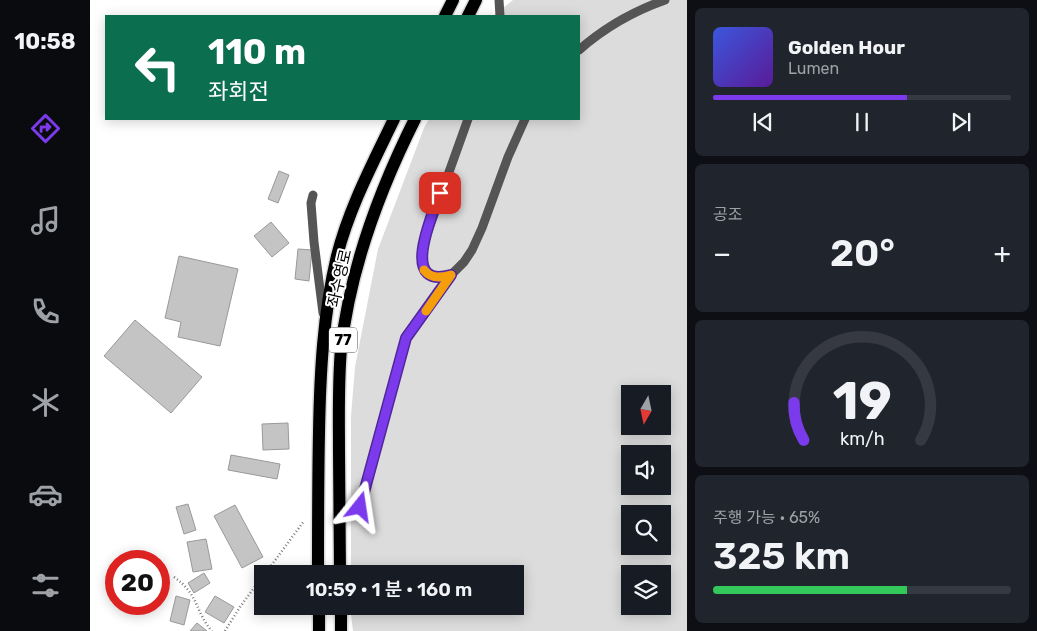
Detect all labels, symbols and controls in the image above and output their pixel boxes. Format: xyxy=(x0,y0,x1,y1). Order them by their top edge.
text: 10:58 xyxy=(14,28,76,55)
text: 110 m xyxy=(208,31,306,73)
icon: left xyxy=(125,35,190,100)
text: Golden Hour xyxy=(788,36,905,59)
text: Lumen xyxy=(788,59,839,78)
text: 좌회전 xyxy=(208,78,269,105)
icon: previous xyxy=(749,108,777,136)
icon: pause xyxy=(848,108,876,136)
icon: next xyxy=(947,108,975,136)
icon: directions xyxy=(28,111,63,146)
pin xyxy=(419,172,461,214)
icon: arrive xyxy=(426,179,454,207)
icon: music xyxy=(28,203,63,238)
text: 공조 xyxy=(713,205,742,224)
text: 20° xyxy=(830,230,895,276)
text: − xyxy=(713,237,731,270)
text: + xyxy=(994,237,1011,270)
street label: 좌수영로 xyxy=(324,247,355,309)
icon: phone xyxy=(28,294,63,329)
road number: 77 xyxy=(329,328,357,352)
text: 19 xyxy=(832,370,892,432)
icon: climate xyxy=(28,385,63,420)
north arrow xyxy=(621,385,671,435)
map controls xyxy=(621,385,671,615)
text: km/h xyxy=(840,428,884,449)
button: sound xyxy=(621,445,671,495)
icon: car xyxy=(28,477,63,512)
position arrow xyxy=(333,480,385,532)
button: search xyxy=(621,505,671,555)
text: 주행 가능 · 65% xyxy=(713,508,820,527)
text: 325 km xyxy=(713,533,850,579)
speed limit sign: 20 xyxy=(105,550,170,615)
button: layers xyxy=(621,565,671,615)
icon: filters xyxy=(28,568,63,603)
text: 10:59 · 1 분 · 160 m xyxy=(306,578,472,601)

